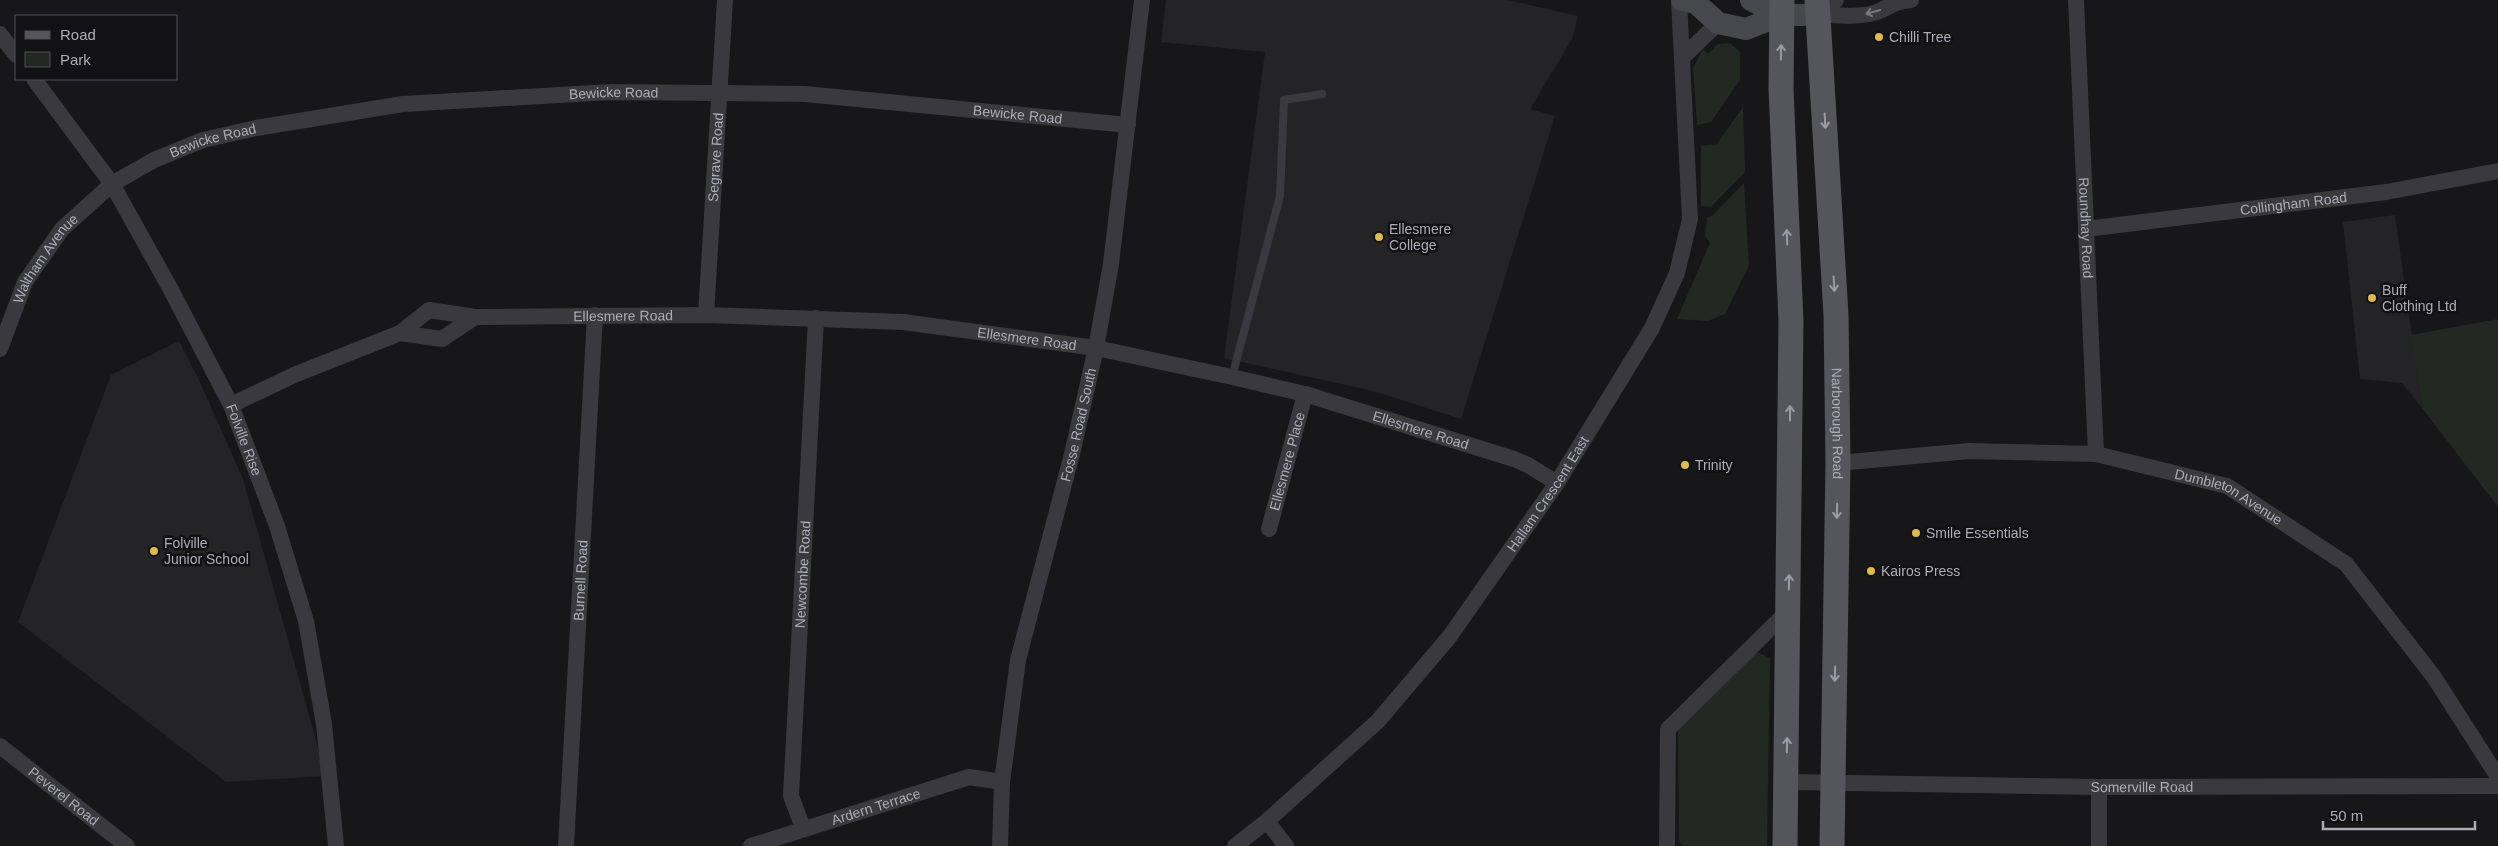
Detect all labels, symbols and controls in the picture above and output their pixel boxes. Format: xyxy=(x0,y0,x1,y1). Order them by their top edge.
one-way arrow xyxy=(1865,7,1881,17)
legend xyxy=(15,15,178,80)
text: Road xyxy=(60,26,96,43)
place label: Chilli Tree xyxy=(1889,29,1951,45)
marker: Chilli Tree xyxy=(1873,31,1885,43)
one-way arrow xyxy=(1776,44,1786,60)
text: Park xyxy=(60,51,91,68)
street label: Bewicke Road xyxy=(568,84,659,102)
street label: Bewicke Road xyxy=(972,102,1063,127)
street label: Segrave Road xyxy=(705,112,726,202)
one-way arrow xyxy=(1820,113,1829,129)
street label: Bewicke Road xyxy=(167,120,258,161)
street label: Roundhay Road xyxy=(2076,177,2096,279)
street label: Collingham Road xyxy=(2239,189,2348,218)
street label: Waltham Avenue xyxy=(10,211,81,306)
place label: Ellesmere College xyxy=(1389,221,1451,253)
one-way arrow xyxy=(1783,229,1792,245)
marker: Ellesmere College xyxy=(1373,231,1385,243)
one-way arrow xyxy=(1830,275,1839,291)
place label: Buff Clothing Ltd xyxy=(2382,282,2457,314)
marker: Buff Clothing Ltd xyxy=(2366,292,2378,304)
street label: Ellesmere Road xyxy=(573,307,673,324)
street label: Ellesmere Road xyxy=(976,324,1077,353)
street label: Fosse Road South xyxy=(1057,366,1099,483)
street label: Narborough Road xyxy=(1829,368,1846,479)
street label: Folville Rise xyxy=(223,402,265,478)
one-way arrow xyxy=(1785,405,1795,422)
street label: Ellesmere Road xyxy=(1371,408,1471,452)
street label: Ellesmere Place xyxy=(1266,410,1308,512)
street label: Hallam Crescent East xyxy=(1504,433,1592,555)
place label: Trinity xyxy=(1695,457,1733,473)
marker: Trinity xyxy=(1679,459,1691,471)
street label: Dumbleton Avenue xyxy=(2173,466,2286,528)
one-way arrow xyxy=(1832,503,1842,519)
street label: Newcombe Road xyxy=(792,520,813,629)
place label: Smile Essentials xyxy=(1926,525,2029,541)
marker: Smile Essentials xyxy=(1910,527,1922,539)
place label: Folville Junior School xyxy=(164,535,249,567)
street label: Burnell Road xyxy=(570,539,591,621)
marker: Folville Junior School xyxy=(148,545,160,557)
place label: Kairos Press xyxy=(1881,563,1960,579)
marker: Kairos Press xyxy=(1865,565,1877,577)
one-way arrow xyxy=(1784,575,1794,591)
one-way arrow xyxy=(1830,666,1840,682)
one-way arrow xyxy=(1782,737,1792,754)
street label: Peverel Road xyxy=(25,764,102,829)
street label: Somerville Road xyxy=(2090,779,2193,795)
street label: Ardern Terrace xyxy=(829,785,923,828)
scale bar xyxy=(2323,798,2476,830)
text: 50 m xyxy=(2330,807,2363,824)

